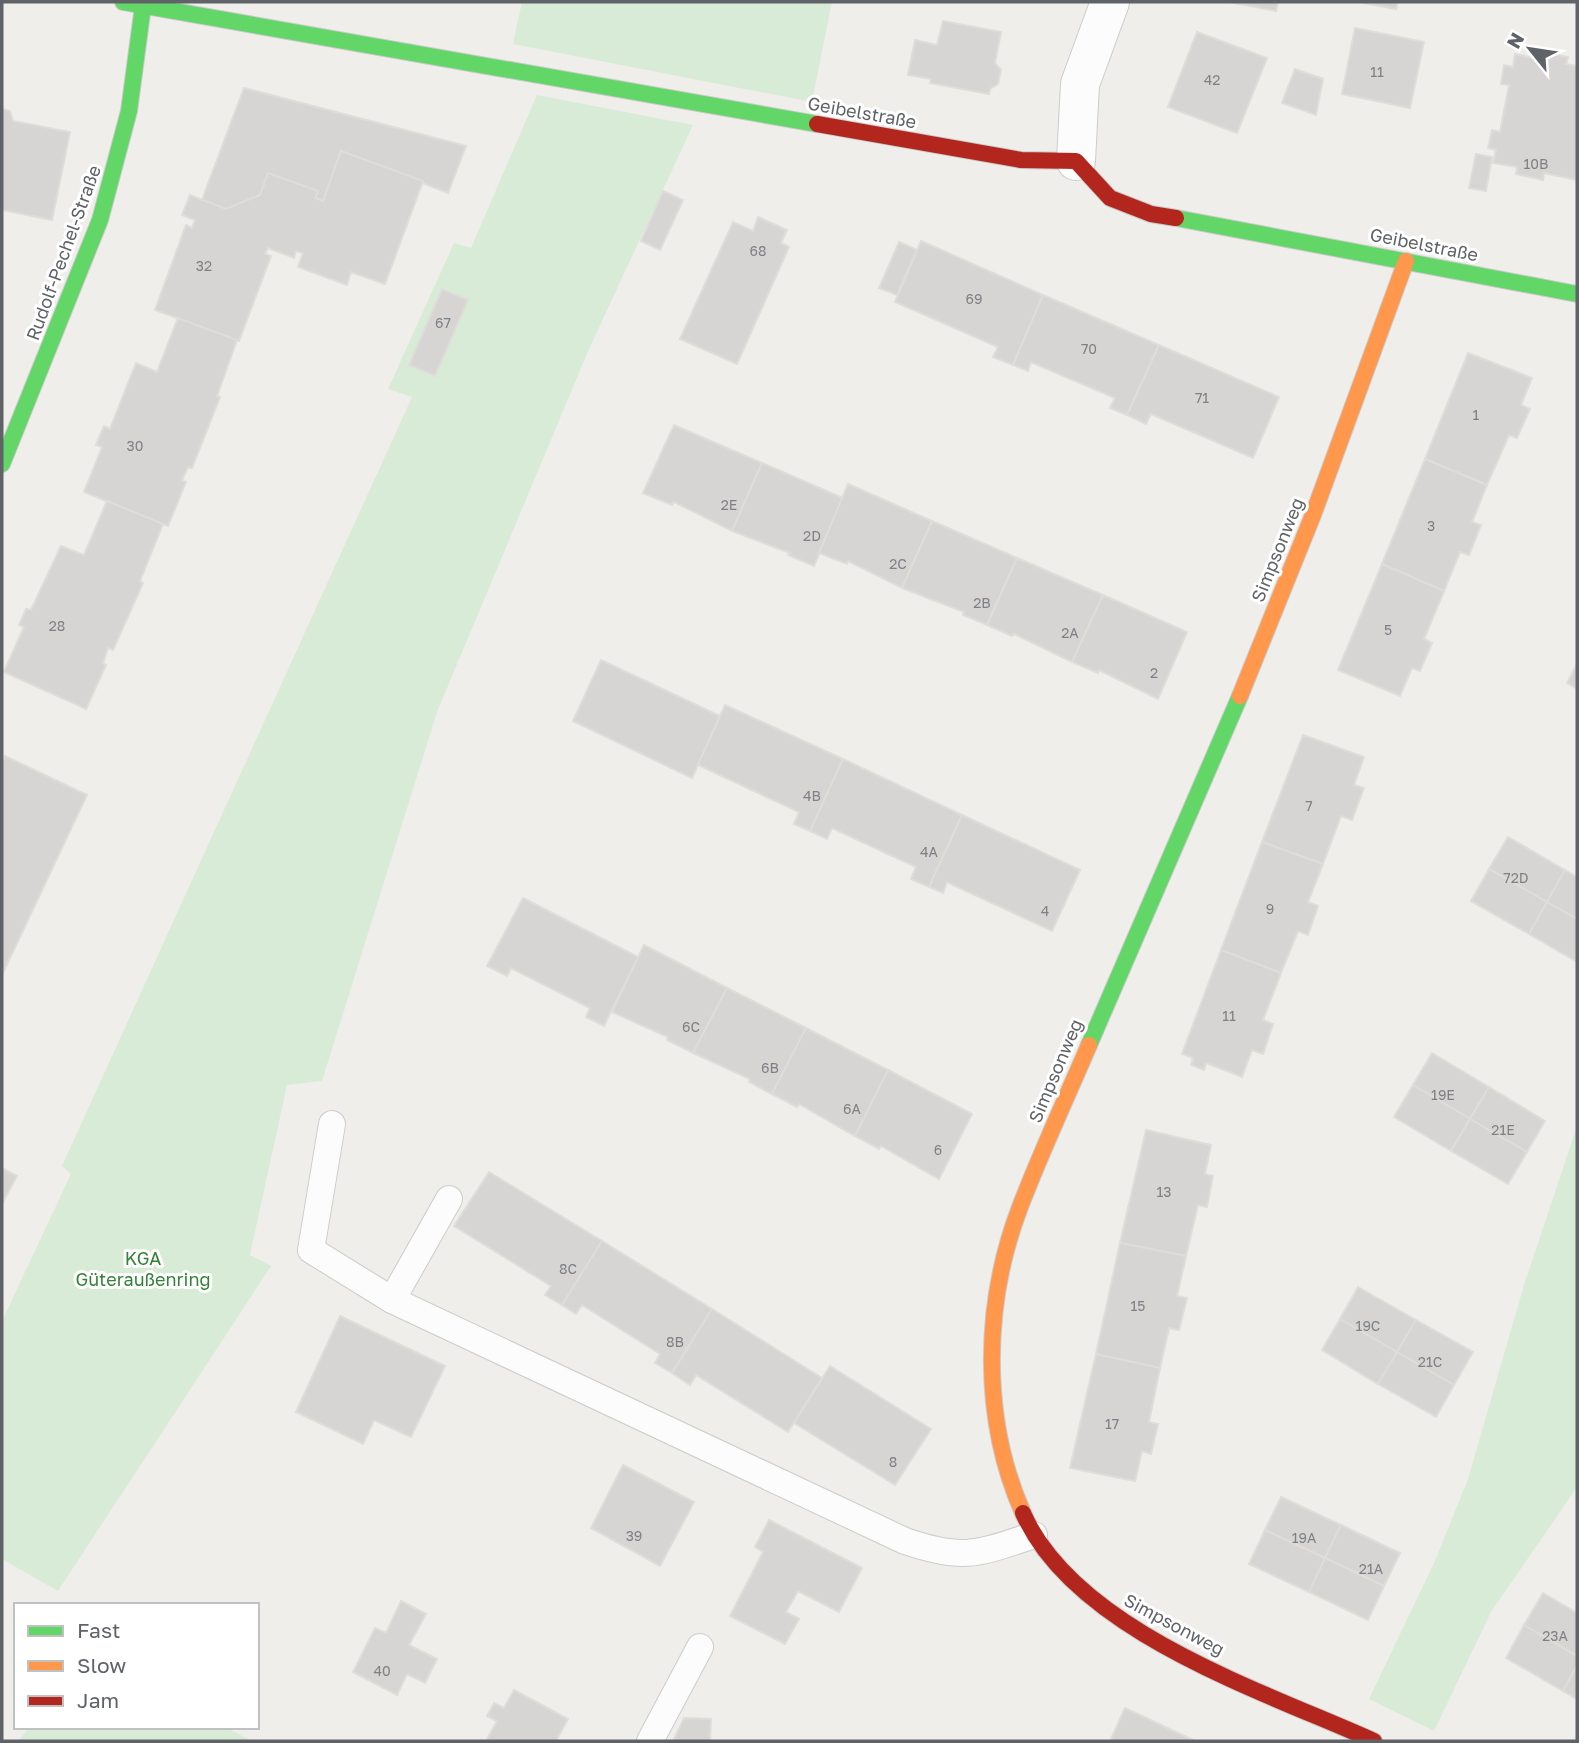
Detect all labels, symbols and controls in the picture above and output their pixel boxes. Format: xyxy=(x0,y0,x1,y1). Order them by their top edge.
north arrow xyxy=(1495,14,1565,84)
text: N xyxy=(1501,28,1528,52)
house number: 11 xyxy=(1370,63,1384,80)
house number: 42 xyxy=(1204,71,1220,88)
street label: Geibelstraße xyxy=(806,92,918,132)
house number: 10B xyxy=(1524,155,1548,172)
street label: Rudolf-Pechel-Straße xyxy=(21,162,105,343)
street label: Geibelstraße xyxy=(1368,223,1480,265)
house number: 68 xyxy=(749,242,767,259)
house number: 32 xyxy=(196,257,212,274)
house number: 69 xyxy=(966,290,982,307)
house number: 67 xyxy=(435,314,451,331)
house number: 70 xyxy=(1081,340,1097,357)
house number: 71 xyxy=(1195,389,1209,406)
house number: 1 xyxy=(1473,406,1480,423)
house number: 30 xyxy=(127,437,143,454)
street label: Simpsonweg xyxy=(1246,494,1308,605)
house number: 2E xyxy=(721,496,737,513)
house number: 3 xyxy=(1427,517,1435,534)
house number: 2D xyxy=(803,527,821,544)
house number: 2C xyxy=(889,555,907,572)
house number: 2B xyxy=(973,594,991,611)
house number: 28 xyxy=(49,617,65,634)
house number: 5 xyxy=(1384,621,1392,638)
house number: 2A xyxy=(1061,624,1079,641)
house number: 2 xyxy=(1150,664,1158,681)
house number: 4B xyxy=(803,787,821,804)
house number: 7 xyxy=(1305,797,1313,814)
house number: 4A xyxy=(920,843,939,860)
house number: 72D xyxy=(1503,869,1529,886)
house number: 9 xyxy=(1266,900,1274,917)
house number: 4 xyxy=(1041,902,1049,919)
house number: 11 xyxy=(1222,1007,1236,1024)
street label: Simpsonweg xyxy=(1023,1015,1087,1126)
house number: 6C xyxy=(682,1018,700,1035)
house number: 6B xyxy=(761,1059,779,1076)
house number: 19E xyxy=(1431,1086,1455,1103)
house number: 6A xyxy=(843,1100,862,1117)
house number: 21E xyxy=(1491,1121,1515,1138)
house number: 6 xyxy=(934,1141,942,1158)
house number: 13 xyxy=(1157,1183,1171,1200)
park label: KGA Güteraußenring xyxy=(75,1247,211,1290)
house number: 8C xyxy=(559,1260,577,1277)
house number: 15 xyxy=(1131,1297,1145,1314)
house number: 19C xyxy=(1356,1317,1380,1334)
house number: 8B xyxy=(666,1333,684,1350)
house number: 21C xyxy=(1418,1353,1442,1370)
house number: 17 xyxy=(1105,1415,1119,1432)
house number: 8 xyxy=(889,1453,897,1470)
house number: 39 xyxy=(626,1527,642,1544)
house number: 19A xyxy=(1292,1529,1317,1546)
house number: 21A xyxy=(1359,1560,1384,1577)
street label: Simpsonweg xyxy=(1121,1588,1228,1660)
legend xyxy=(14,1603,259,1729)
text: Fast xyxy=(77,1617,120,1643)
house number: 23A xyxy=(1542,1627,1568,1644)
text: Slow xyxy=(77,1652,126,1678)
house number: 40 xyxy=(373,1662,391,1679)
text: Jam xyxy=(77,1687,119,1713)

